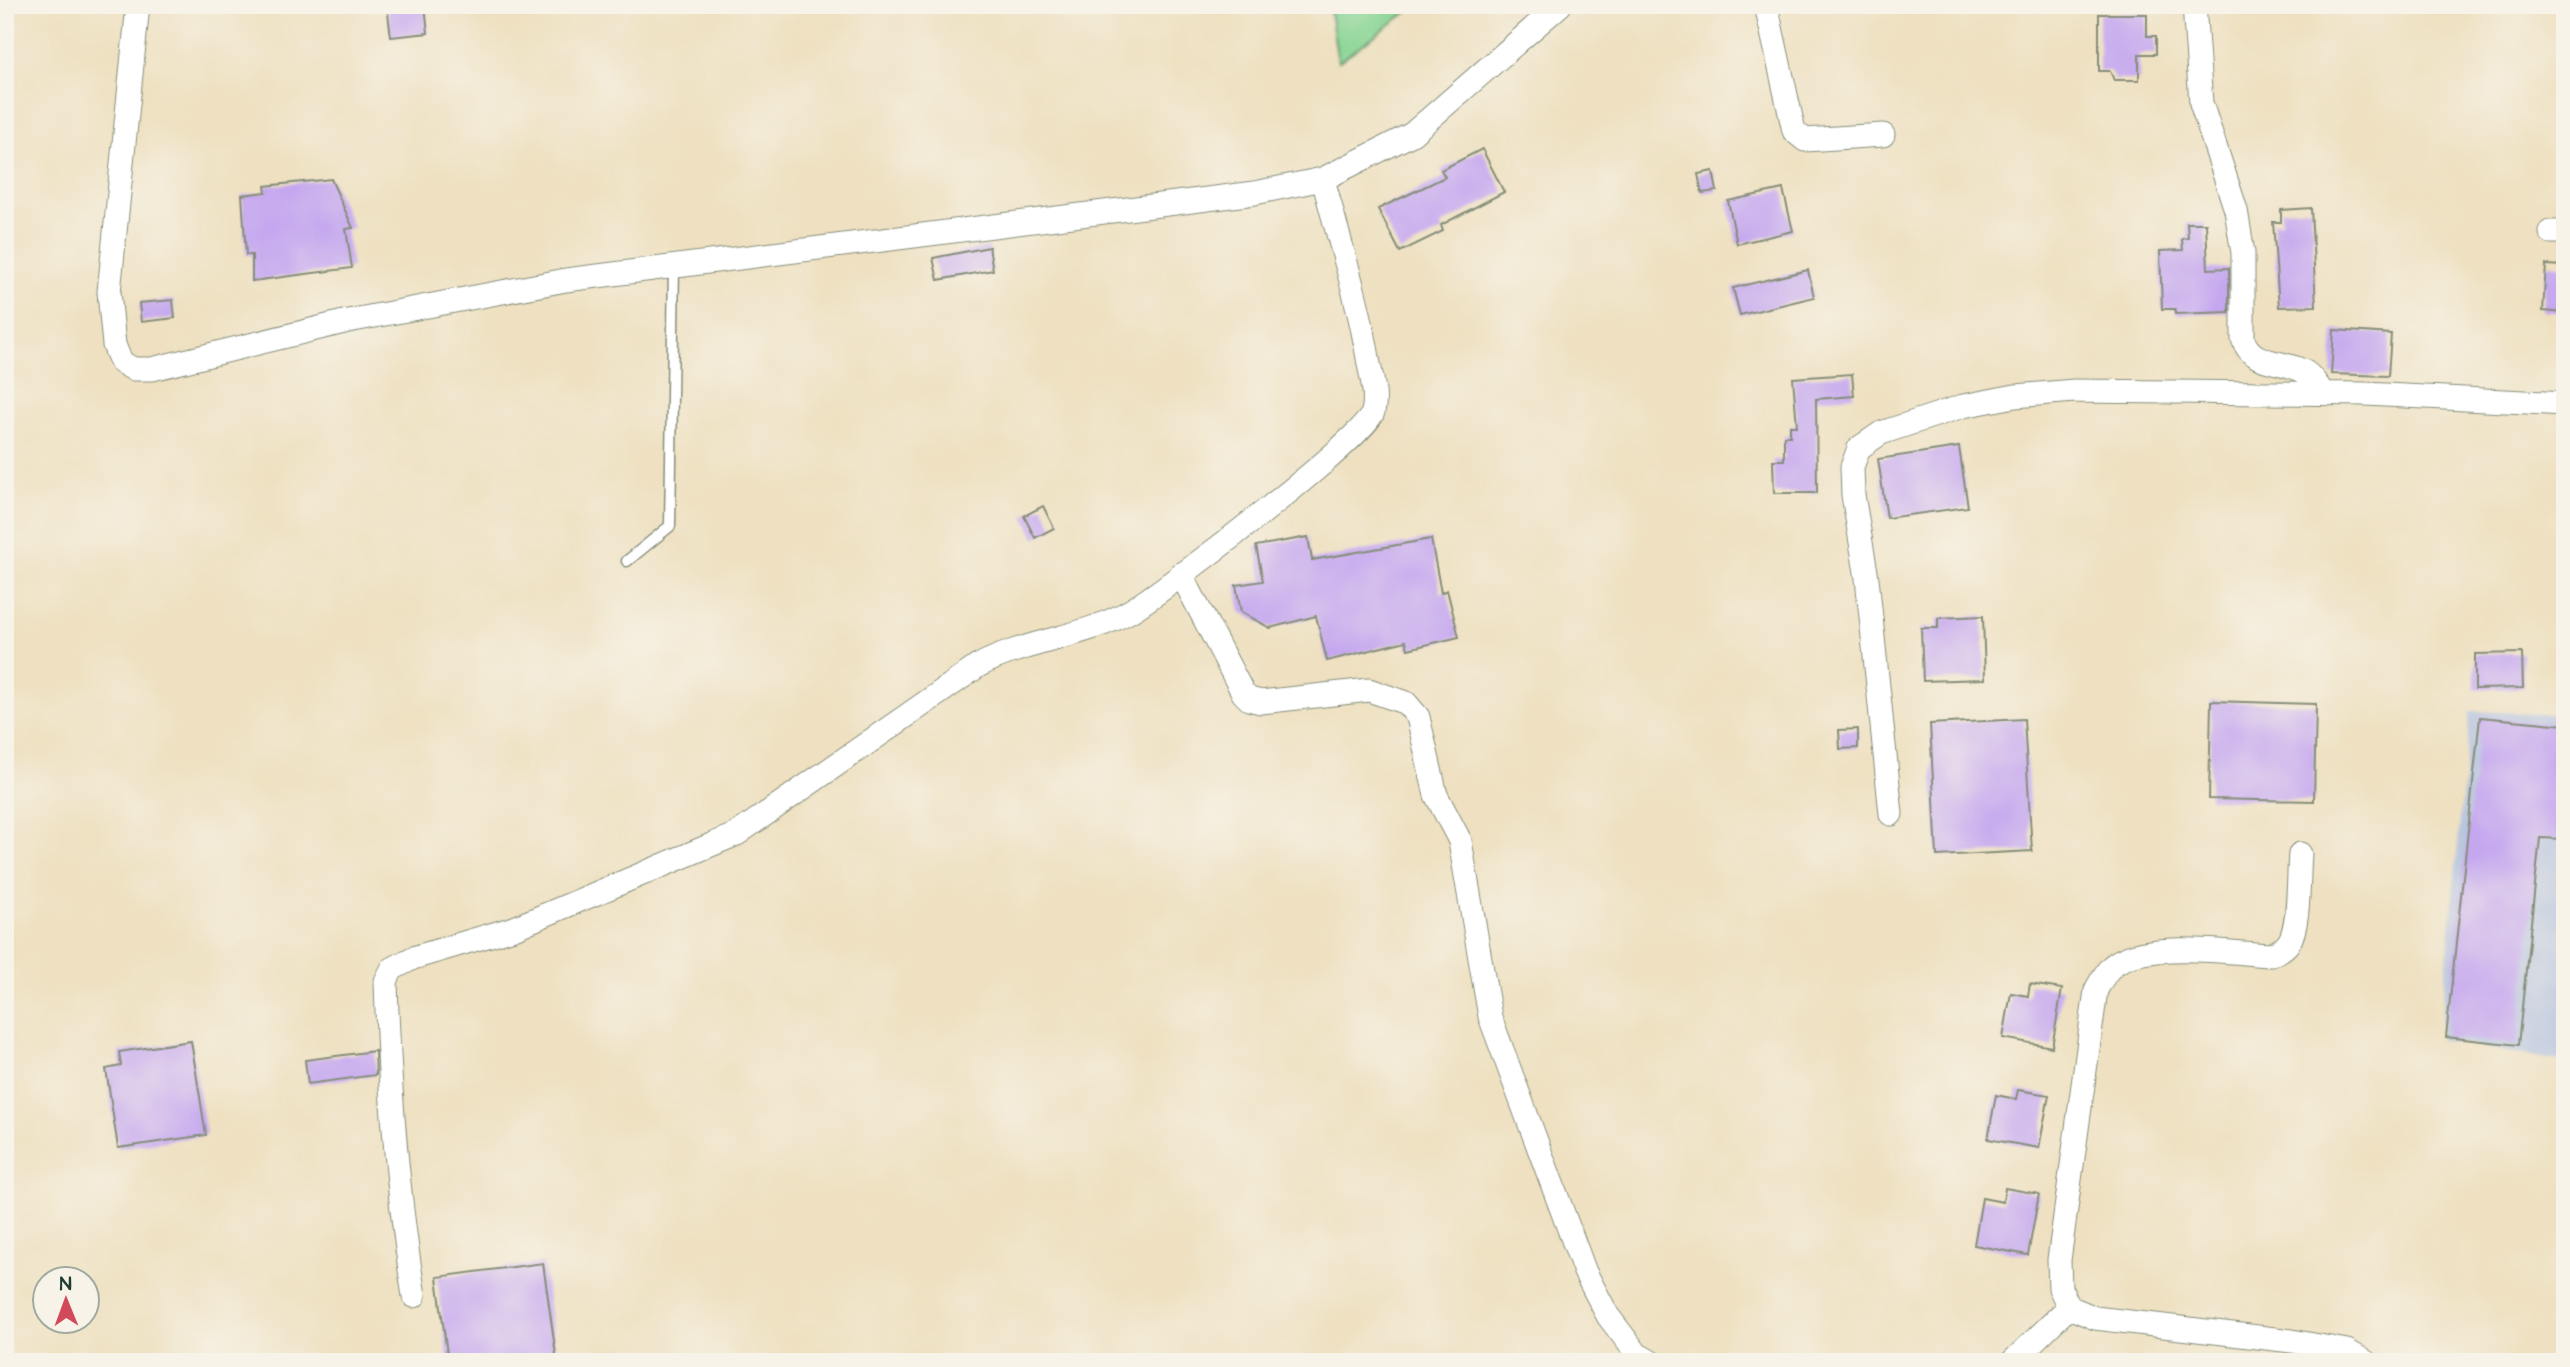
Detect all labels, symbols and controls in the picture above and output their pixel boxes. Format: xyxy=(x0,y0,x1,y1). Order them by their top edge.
north arrow xyxy=(32,1266,102,1336)
text: N xyxy=(60,1271,72,1298)

